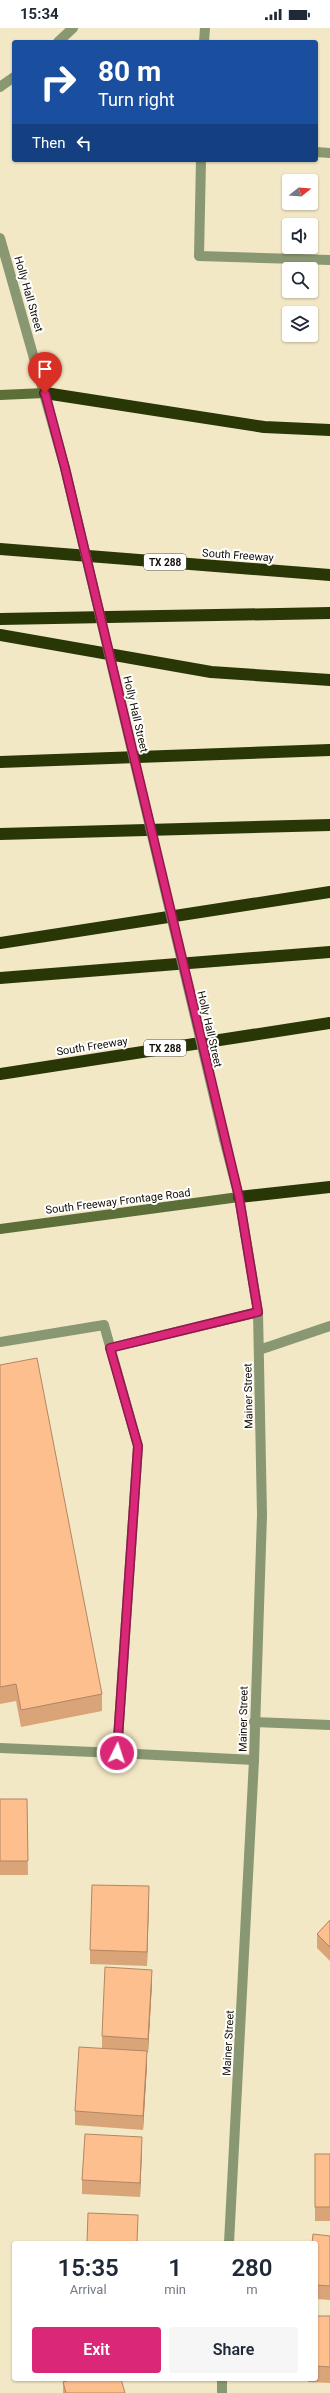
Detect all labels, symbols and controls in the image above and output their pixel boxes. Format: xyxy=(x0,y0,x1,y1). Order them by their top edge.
text: 15:34 xyxy=(20,5,59,23)
text: 80 m xyxy=(98,55,161,88)
icon: right xyxy=(32,56,84,108)
text: Turn right xyxy=(98,89,175,110)
icon: left xyxy=(73,132,95,154)
text: Then xyxy=(32,134,65,152)
north arrow xyxy=(282,174,318,210)
map controls xyxy=(282,174,318,342)
button: sound xyxy=(282,218,318,254)
street label: Holly Hall Street xyxy=(11,255,46,334)
button: search xyxy=(282,262,318,298)
button: layers xyxy=(282,306,318,342)
pin xyxy=(28,352,62,393)
icon: arrive xyxy=(34,358,56,380)
street label: South Freeway xyxy=(202,547,275,565)
road number: TX 288 xyxy=(144,554,186,570)
street label: Holly Hall Street xyxy=(120,674,151,754)
street label: Holly Hall Street xyxy=(194,989,225,1069)
street label: South Freeway xyxy=(56,1034,129,1059)
road number: TX 288 xyxy=(144,1040,186,1056)
street label: South Freeway Frontage Road xyxy=(45,1186,191,1217)
street label: Mainer Street xyxy=(241,1363,256,1429)
street label: Mainer Street xyxy=(236,1686,251,1752)
position arrow xyxy=(96,1732,138,1774)
street label: Mainer Street xyxy=(220,2010,237,2076)
text: 15:35 xyxy=(57,2254,119,2282)
text: 1 xyxy=(168,2254,182,2282)
text: 280 xyxy=(231,2254,273,2282)
text: Arrival xyxy=(70,2282,107,2297)
text: min xyxy=(164,2282,186,2297)
text: m xyxy=(246,2282,258,2297)
button: Exit xyxy=(32,2327,161,2373)
button: Share xyxy=(169,2327,298,2373)

